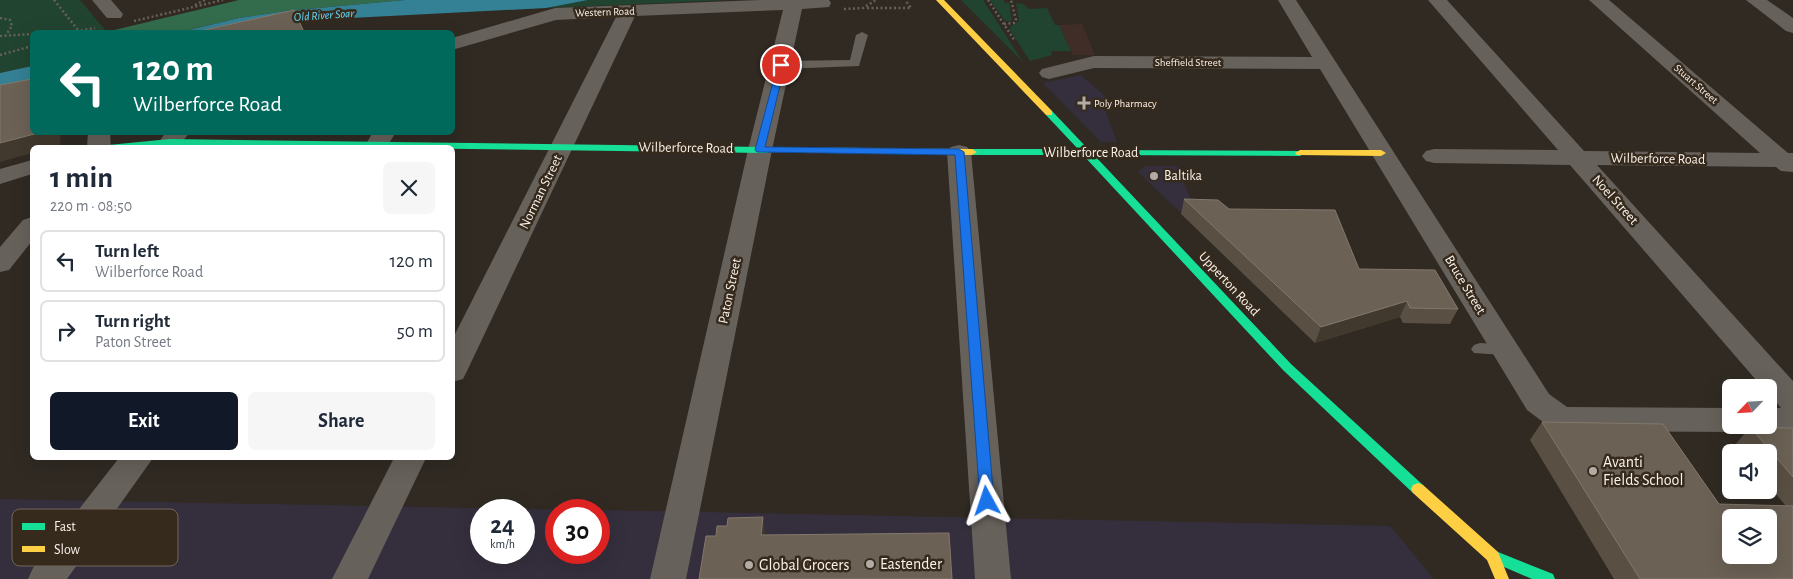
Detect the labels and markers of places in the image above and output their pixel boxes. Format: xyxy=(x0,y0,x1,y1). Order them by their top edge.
pin xyxy=(760,44,802,86)
marker: Poly Pharmacy xyxy=(1078,97,1090,109)
place label: Poly Pharmacy xyxy=(1094,98,1157,109)
place label: Baltika xyxy=(1164,169,1202,183)
marker: Baltika xyxy=(1148,170,1160,182)
place label: Avanti Fields School xyxy=(1603,454,1683,488)
marker: Avanti Fields School xyxy=(1587,465,1599,477)
place label: Eastender xyxy=(880,556,943,572)
place label: Global Grocers xyxy=(759,557,849,573)
marker: Eastender xyxy=(864,558,876,570)
marker: Global Grocers xyxy=(743,559,755,571)

